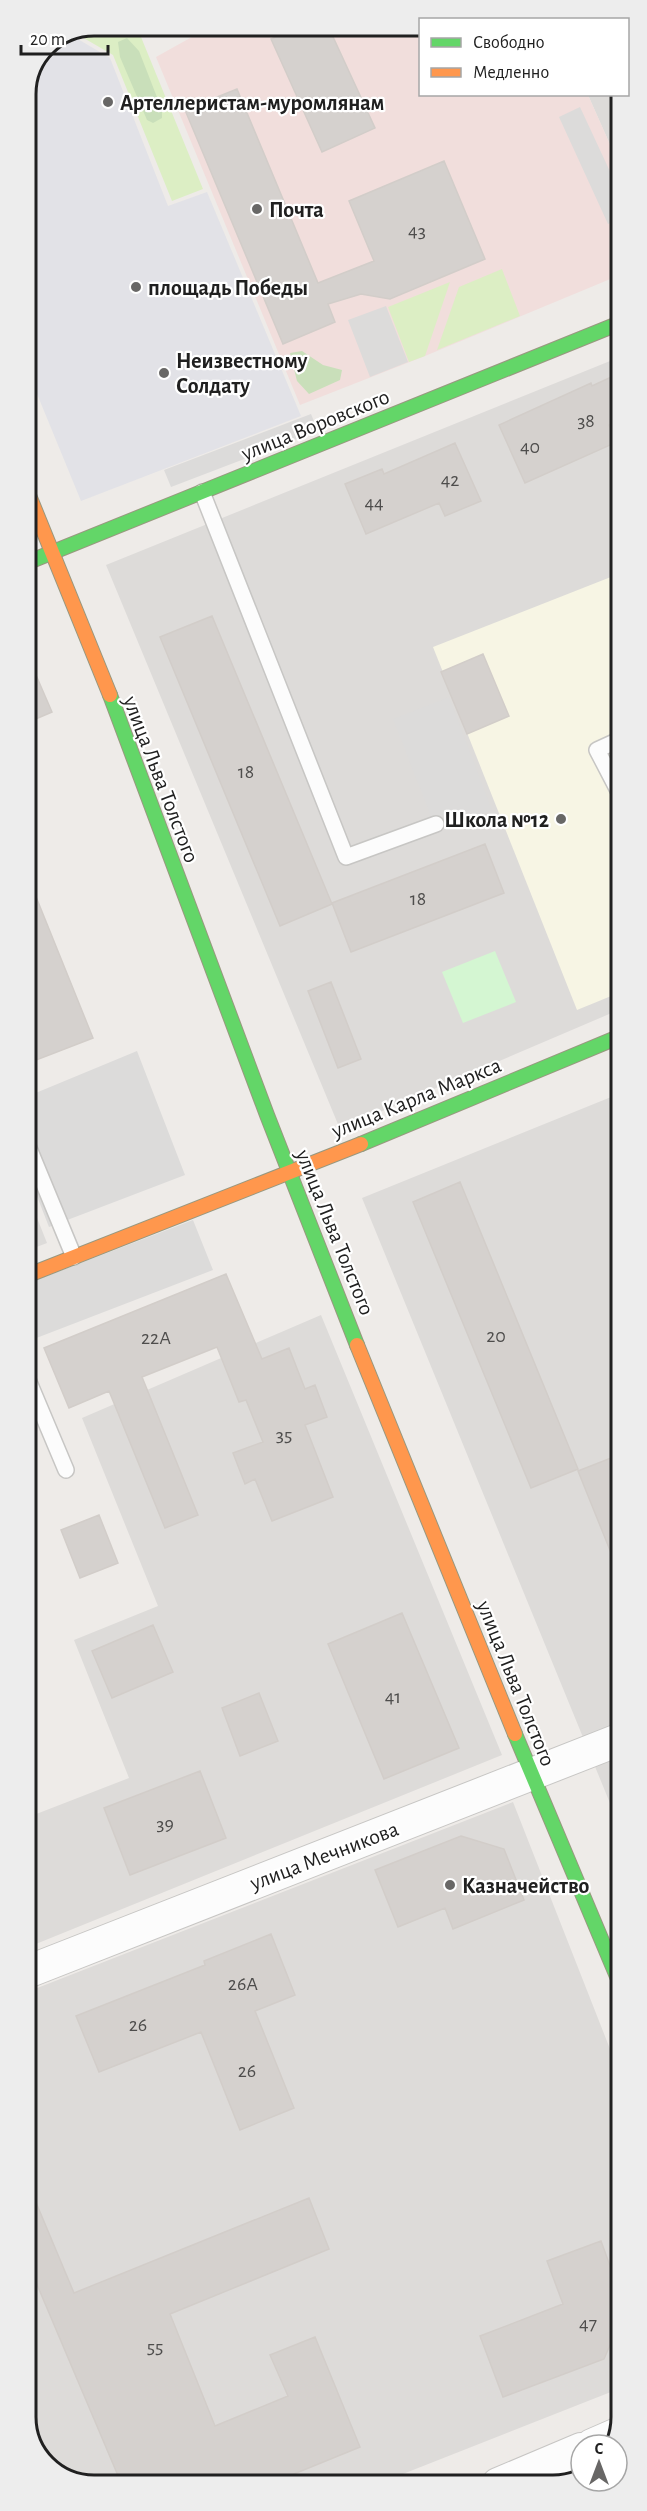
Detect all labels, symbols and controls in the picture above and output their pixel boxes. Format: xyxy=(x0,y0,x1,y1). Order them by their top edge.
scale bar xyxy=(21,18,108,56)
legend xyxy=(419,18,629,96)
text: 20 m xyxy=(30,31,65,49)
text: Свободно xyxy=(473,33,545,52)
text: Медленно xyxy=(473,64,549,82)
place label: Артеллеристам-муромлянам xyxy=(120,92,385,115)
marker: Артеллеристам-муромлянам xyxy=(101,95,115,109)
place label: Почта xyxy=(269,199,324,221)
marker: Почта xyxy=(250,202,264,216)
house number: 43 xyxy=(408,221,426,241)
place label: площадь Победы xyxy=(148,277,308,299)
marker: площадь Победы xyxy=(129,280,143,294)
place label: Неизвестному Солдату xyxy=(176,350,308,398)
marker: Неизвестному Солдату xyxy=(157,366,171,380)
street label: улица Воровского xyxy=(237,385,392,465)
house number: 38 xyxy=(577,411,595,431)
house number: 40 xyxy=(520,437,540,457)
house number: 42 xyxy=(441,470,459,490)
house number: 44 xyxy=(364,493,384,513)
street label: улица Льва Толстого xyxy=(119,692,203,866)
house number: 18 xyxy=(238,762,254,782)
place label: Школа №12 xyxy=(444,809,549,831)
marker: Школа №12 xyxy=(554,812,568,826)
house number: 18 xyxy=(410,889,426,909)
street label: улица Карла Маркса xyxy=(327,1054,504,1142)
street label: улица Льва Толстого xyxy=(291,1146,378,1318)
house number: 20 xyxy=(486,1326,506,1346)
house number: 22А xyxy=(141,1328,171,1348)
house number: 35 xyxy=(276,1425,292,1445)
street label: улица Льва Толстого xyxy=(472,1597,559,1769)
house number: 41 xyxy=(385,1687,401,1707)
house number: 39 xyxy=(156,1814,174,1834)
street label: улица Мечникова xyxy=(246,1818,402,1895)
place label: Казначейство xyxy=(462,1875,590,1897)
marker: Казначейство xyxy=(443,1878,457,1892)
house number: 26А xyxy=(228,1974,258,1994)
house number: 26 xyxy=(129,2015,147,2035)
house number: 26 xyxy=(238,2061,256,2081)
house number: 47 xyxy=(579,2314,597,2334)
house number: 55 xyxy=(147,2337,163,2357)
north arrow xyxy=(569,2433,629,2493)
text: С xyxy=(595,2441,604,2457)

